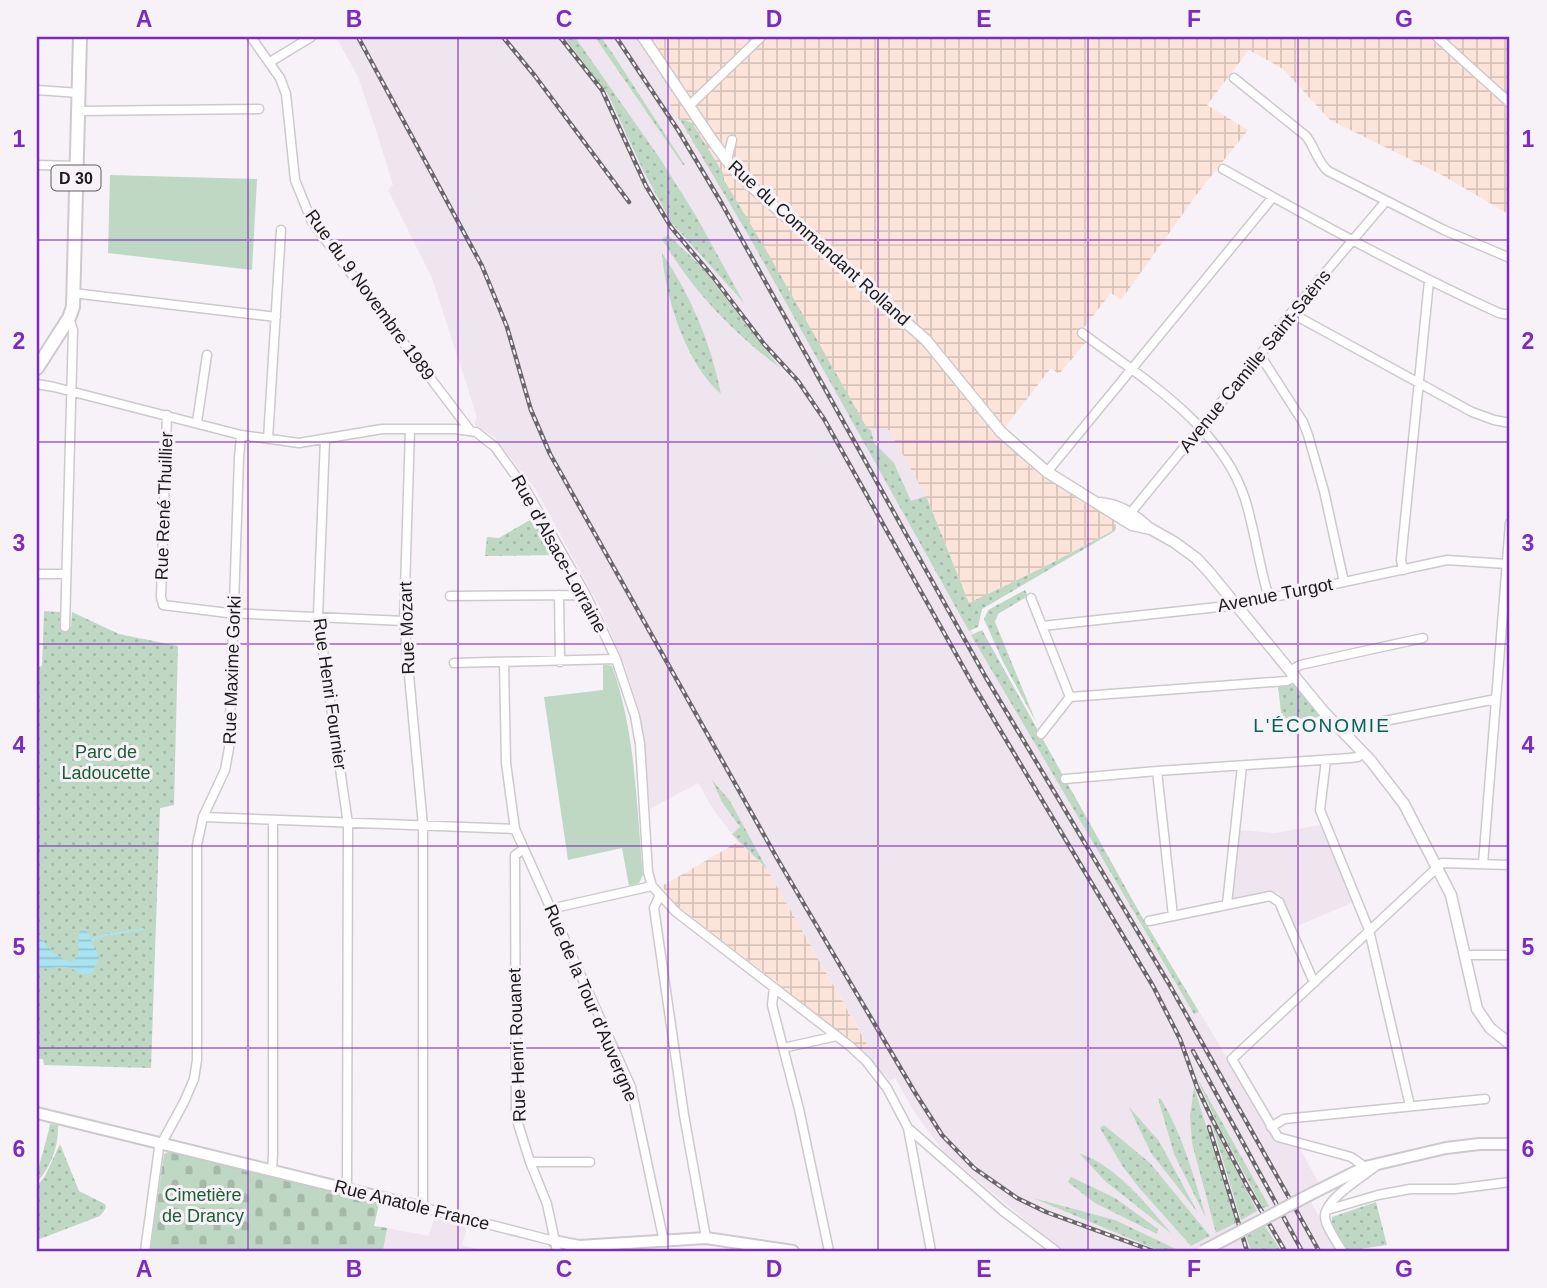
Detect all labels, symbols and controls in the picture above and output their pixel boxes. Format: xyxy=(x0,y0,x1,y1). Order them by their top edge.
text: A xyxy=(136,6,152,32)
text: B xyxy=(346,6,362,32)
text: C xyxy=(556,6,572,32)
text: D xyxy=(766,6,782,32)
text: E xyxy=(976,6,992,32)
text: F xyxy=(1187,6,1201,32)
text: G xyxy=(1395,6,1413,32)
text: 1 xyxy=(13,126,26,152)
text: 1 xyxy=(1522,126,1535,152)
street label: Rue du Commandant Rolland xyxy=(724,156,914,330)
road number: D 30 xyxy=(52,166,100,190)
street label: Rue du 9 Novembre 1989 xyxy=(301,206,439,384)
street label: Avenue Camille Saint-Saëns xyxy=(1175,266,1335,456)
text: 2 xyxy=(13,328,25,354)
text: 2 xyxy=(1522,328,1534,354)
street label: Rue René Thuillier xyxy=(151,431,177,581)
street label: Rue d'Alsace-Lorraine xyxy=(507,472,611,636)
text: 3 xyxy=(13,530,25,556)
text: 3 xyxy=(1522,530,1534,556)
street label: Avenue Turgot xyxy=(1216,574,1334,616)
street label: Rue Mozart xyxy=(395,581,419,675)
street label: Rue Maxime Gorki xyxy=(219,595,245,745)
street label: Rue Henri Fournier xyxy=(309,617,351,771)
district label: L'ÉCONOMIE xyxy=(1253,715,1391,736)
text: 4 xyxy=(13,732,26,758)
text: 4 xyxy=(1522,732,1535,758)
park label: Parc de Ladoucette xyxy=(61,742,151,783)
street label: Rue de la Tour d'Auvergne xyxy=(540,901,642,1105)
text: 5 xyxy=(13,934,26,960)
text: 5 xyxy=(1522,934,1535,960)
street label: Rue Henri Rouanet xyxy=(504,968,530,1122)
text: 6 xyxy=(13,1136,25,1162)
text: 6 xyxy=(1522,1136,1534,1162)
street label: Rue Anatole France xyxy=(332,1176,492,1234)
park label: Cimetière de Drancy xyxy=(162,1185,244,1226)
text: A xyxy=(136,1256,152,1282)
text: B xyxy=(346,1256,362,1282)
text: C xyxy=(556,1256,572,1282)
text: D xyxy=(766,1256,782,1282)
text: E xyxy=(976,1256,992,1282)
text: F xyxy=(1187,1256,1201,1282)
text: G xyxy=(1395,1256,1413,1282)

